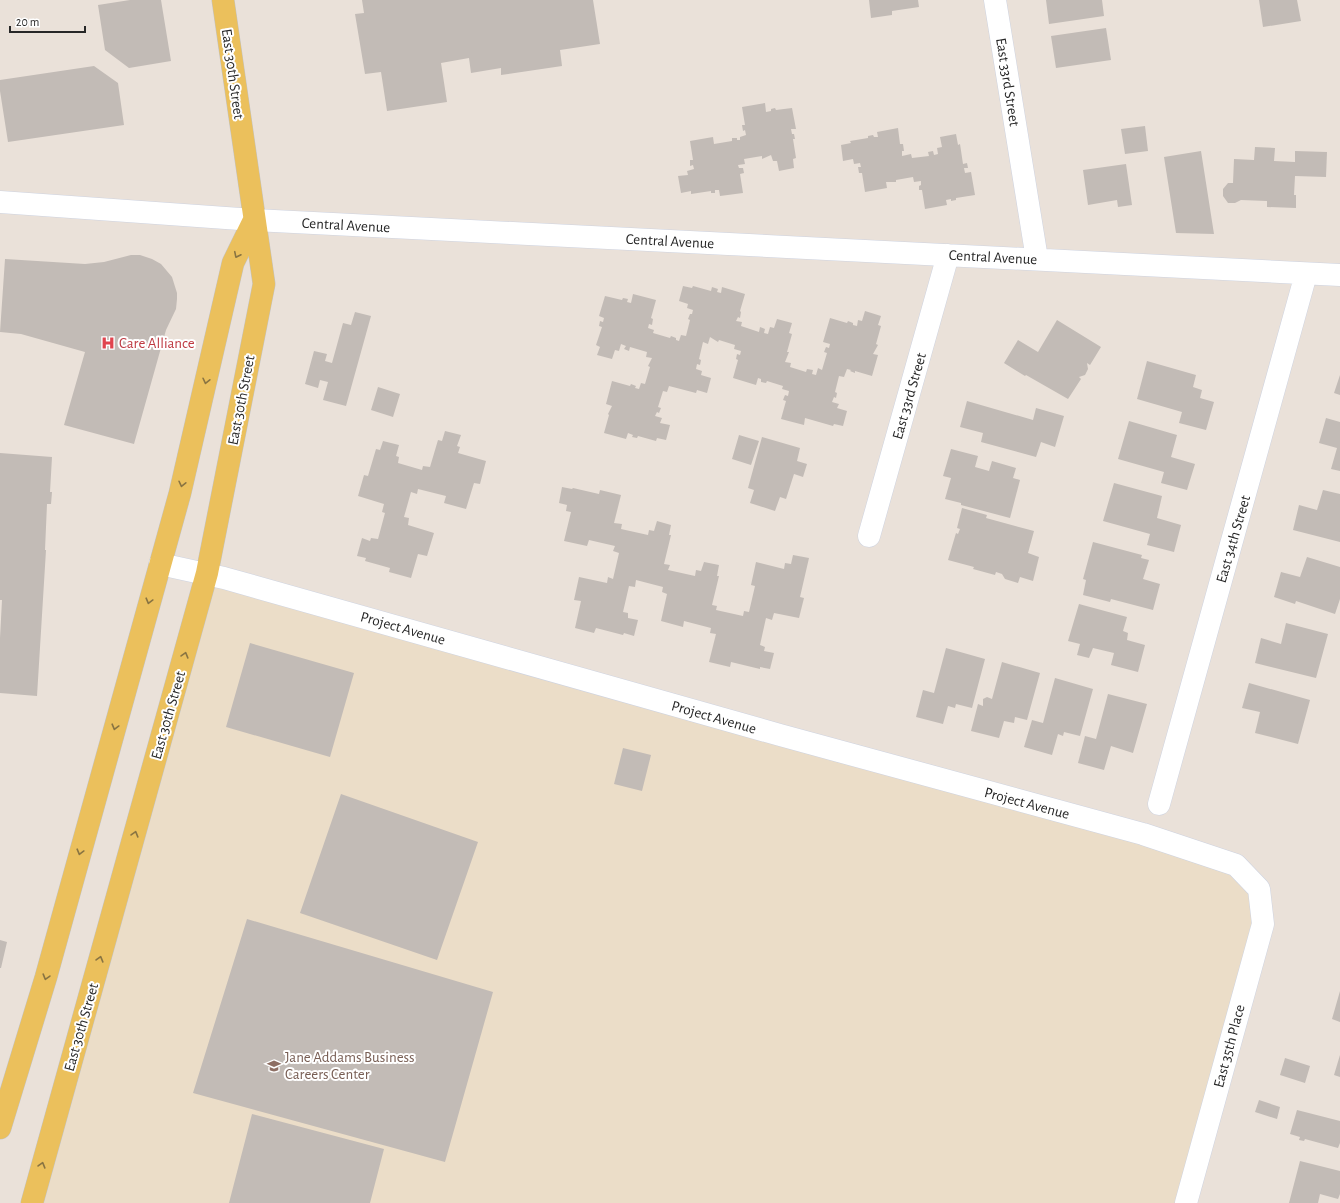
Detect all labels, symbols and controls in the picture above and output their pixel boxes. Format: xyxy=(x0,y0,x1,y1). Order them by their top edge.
scale bar xyxy=(10,8,85,34)
text: 20 m xyxy=(16,16,39,28)
street label: East 30th Street xyxy=(219,28,246,120)
street label: East 33rd Street xyxy=(993,37,1022,128)
street label: Central Avenue xyxy=(301,216,391,235)
street label: Central Avenue xyxy=(625,232,715,251)
street label: Central Avenue xyxy=(948,248,1038,267)
one-way arrow xyxy=(234,251,242,258)
hospital icon: Care Alliance xyxy=(100,335,116,351)
place label: Care Alliance xyxy=(119,336,195,351)
street label: East 33rd Street xyxy=(890,351,929,441)
street label: East 30th Street xyxy=(225,354,258,446)
one-way arrow xyxy=(202,378,210,384)
one-way arrow xyxy=(178,481,186,487)
street label: East 34th Street xyxy=(1214,493,1253,585)
one-way arrow xyxy=(145,597,154,604)
street label: Project Avenue xyxy=(359,609,447,648)
one-way arrow xyxy=(180,652,188,658)
street label: East 30th Street xyxy=(149,669,188,761)
street label: Project Avenue xyxy=(670,698,758,737)
one-way arrow xyxy=(111,723,120,730)
street label: Project Avenue xyxy=(983,785,1071,822)
one-way arrow xyxy=(130,831,138,837)
one-way arrow xyxy=(76,848,85,855)
one-way arrow xyxy=(95,956,104,963)
one-way arrow xyxy=(42,973,51,980)
street label: East 30th Street xyxy=(62,981,101,1073)
street label: East 35th Place xyxy=(1211,1003,1248,1089)
place label: Jane Addams Business Careers Center xyxy=(285,1050,415,1082)
school or university icon: Jane Addams Business Careers Center xyxy=(266,1058,282,1074)
one-way arrow xyxy=(37,1162,46,1169)

